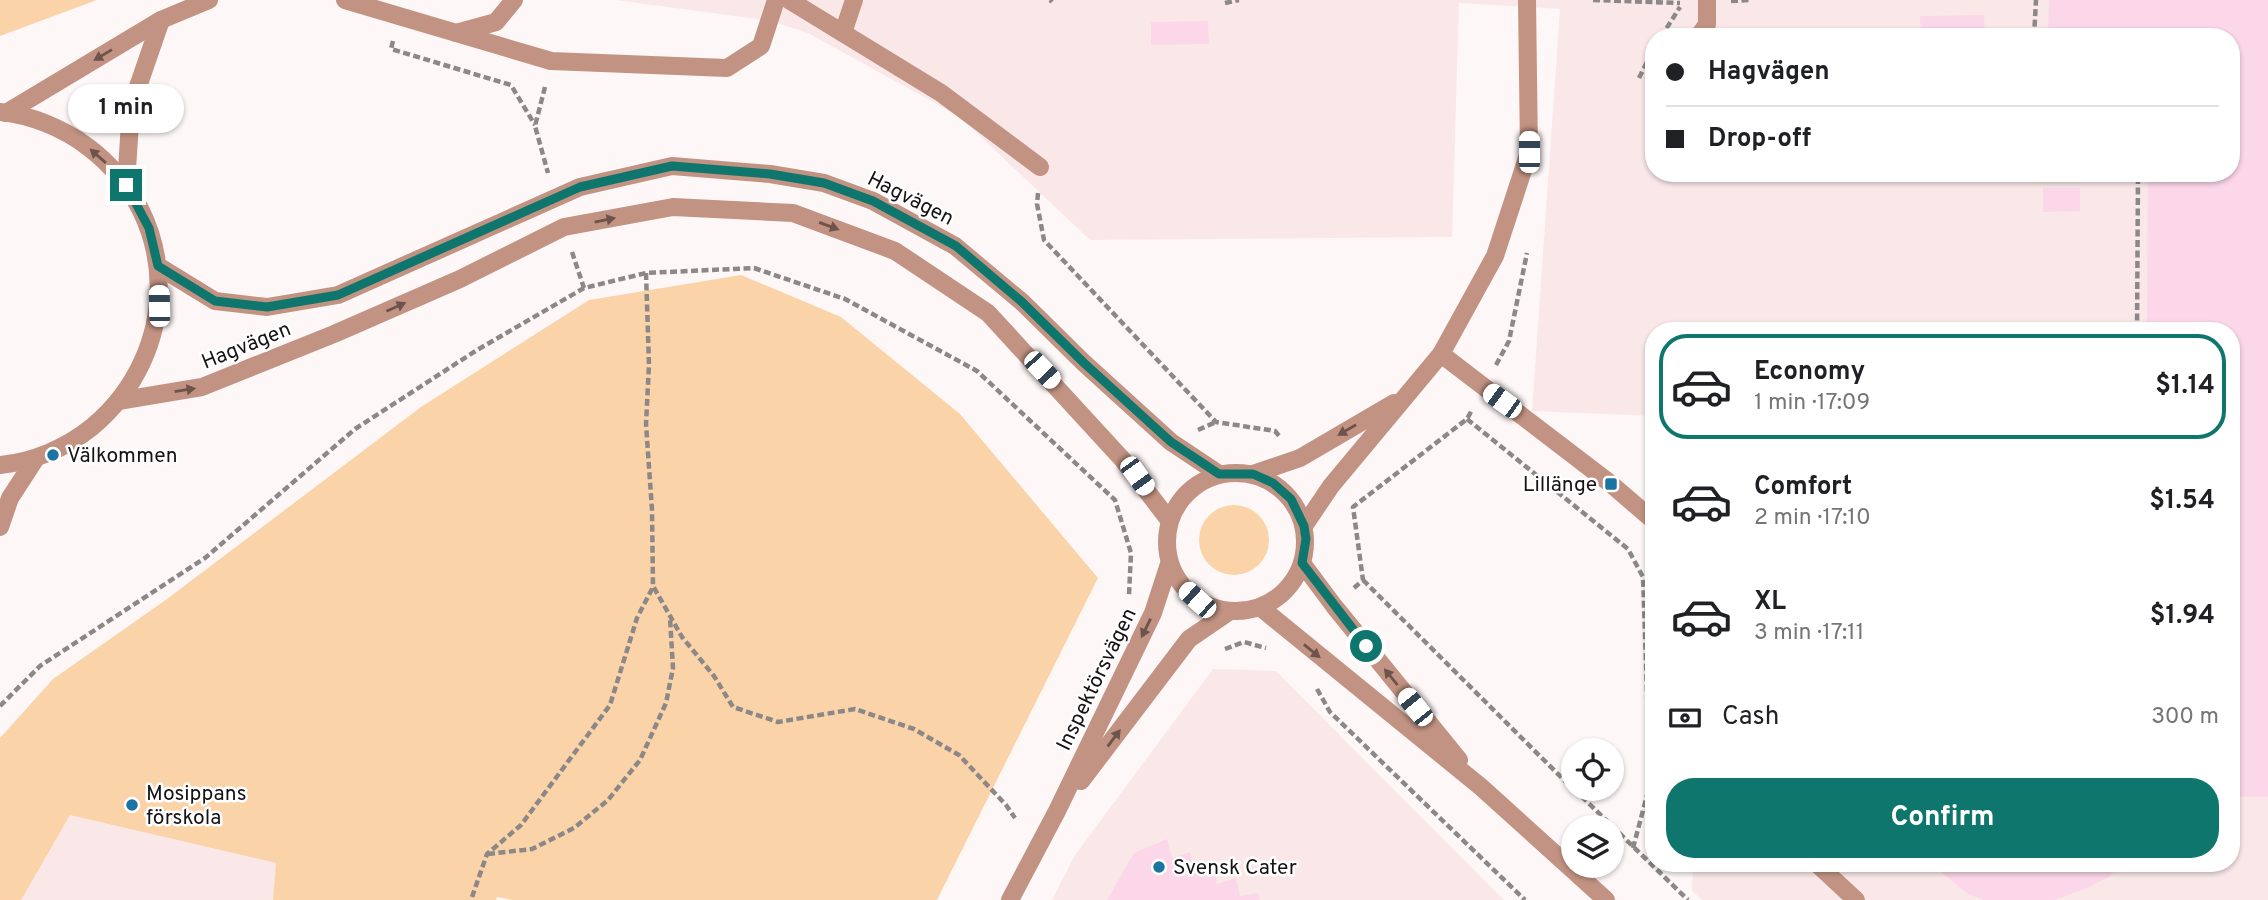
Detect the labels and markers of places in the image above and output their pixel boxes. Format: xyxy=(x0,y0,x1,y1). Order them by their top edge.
place label: Välkommen xyxy=(67,443,178,470)
marker: Välkommen xyxy=(45,447,61,463)
place label: Lillänge xyxy=(1523,472,1597,499)
marker: Lillänge xyxy=(1603,476,1619,492)
place label: Mosippans förskola xyxy=(146,781,247,832)
marker: Mosippans förskola xyxy=(124,797,140,813)
place label: Svensk Cater xyxy=(1173,855,1297,882)
marker: Svensk Cater xyxy=(1151,859,1167,875)

